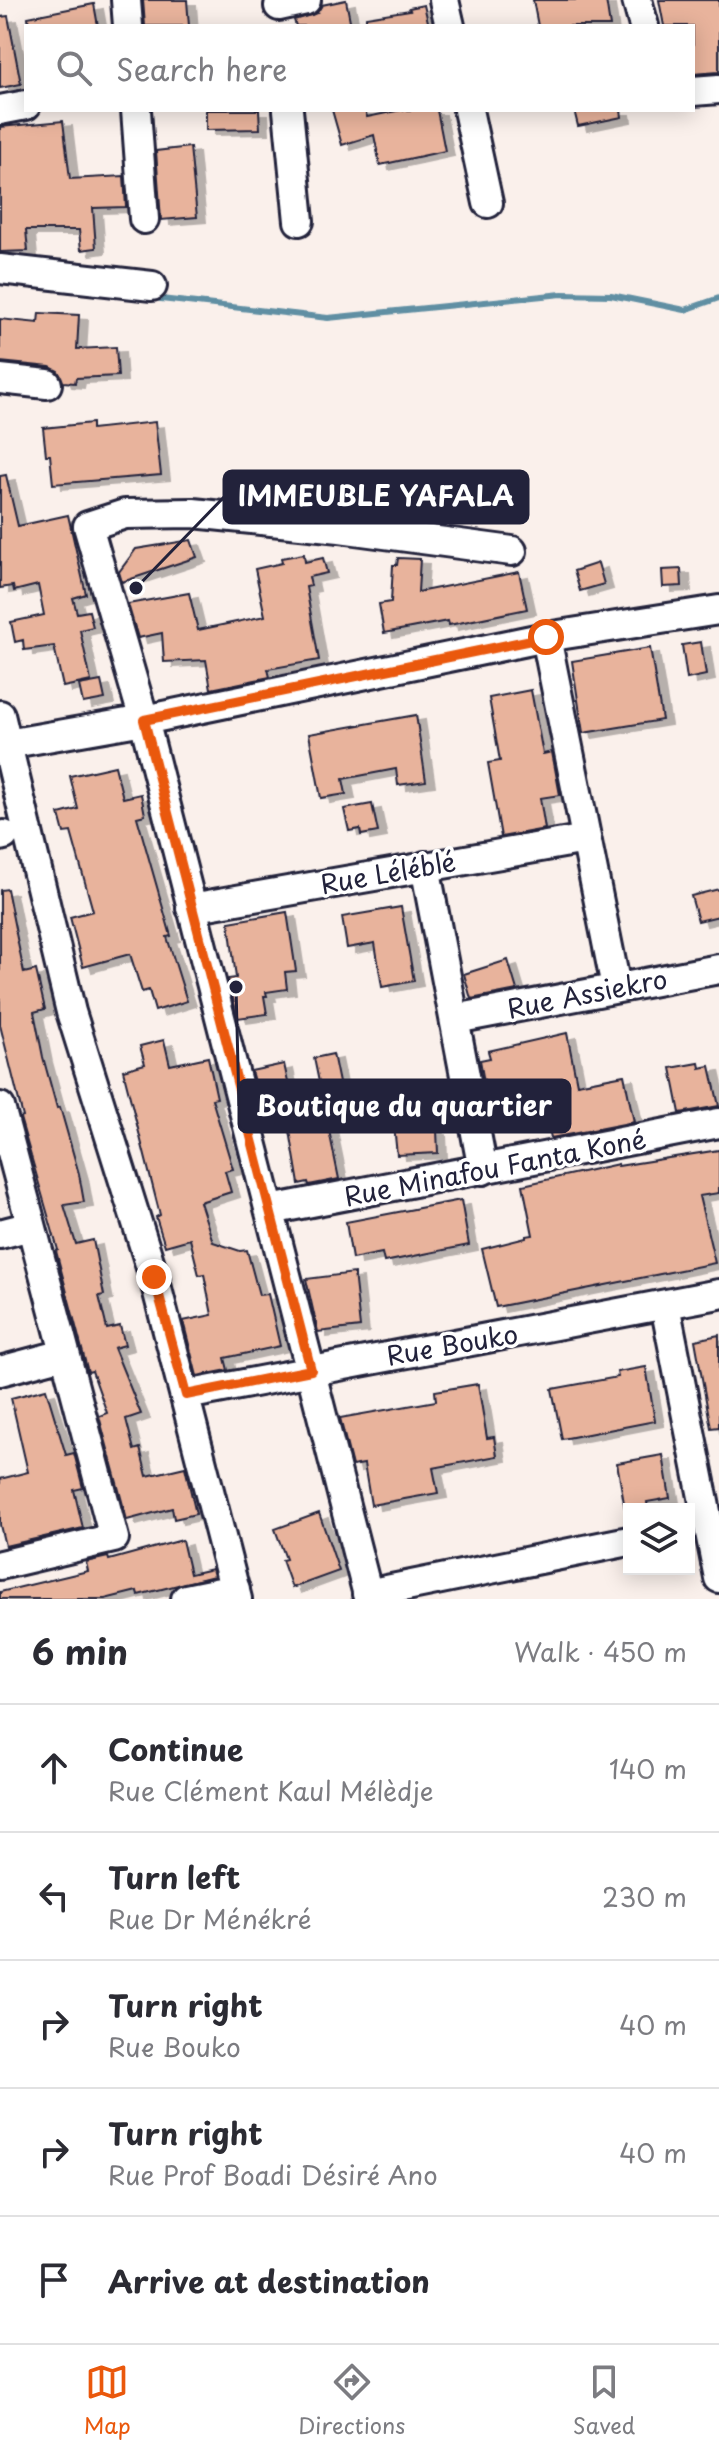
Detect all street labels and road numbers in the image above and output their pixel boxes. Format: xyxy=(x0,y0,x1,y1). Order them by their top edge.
street label: Rue Léléblé xyxy=(317,841,459,903)
street label: Rue Assiekro xyxy=(504,958,670,1028)
street label: Rue Minafou Fanta Koné xyxy=(341,1119,649,1215)
street label: Rue Bouko xyxy=(383,1313,521,1375)

